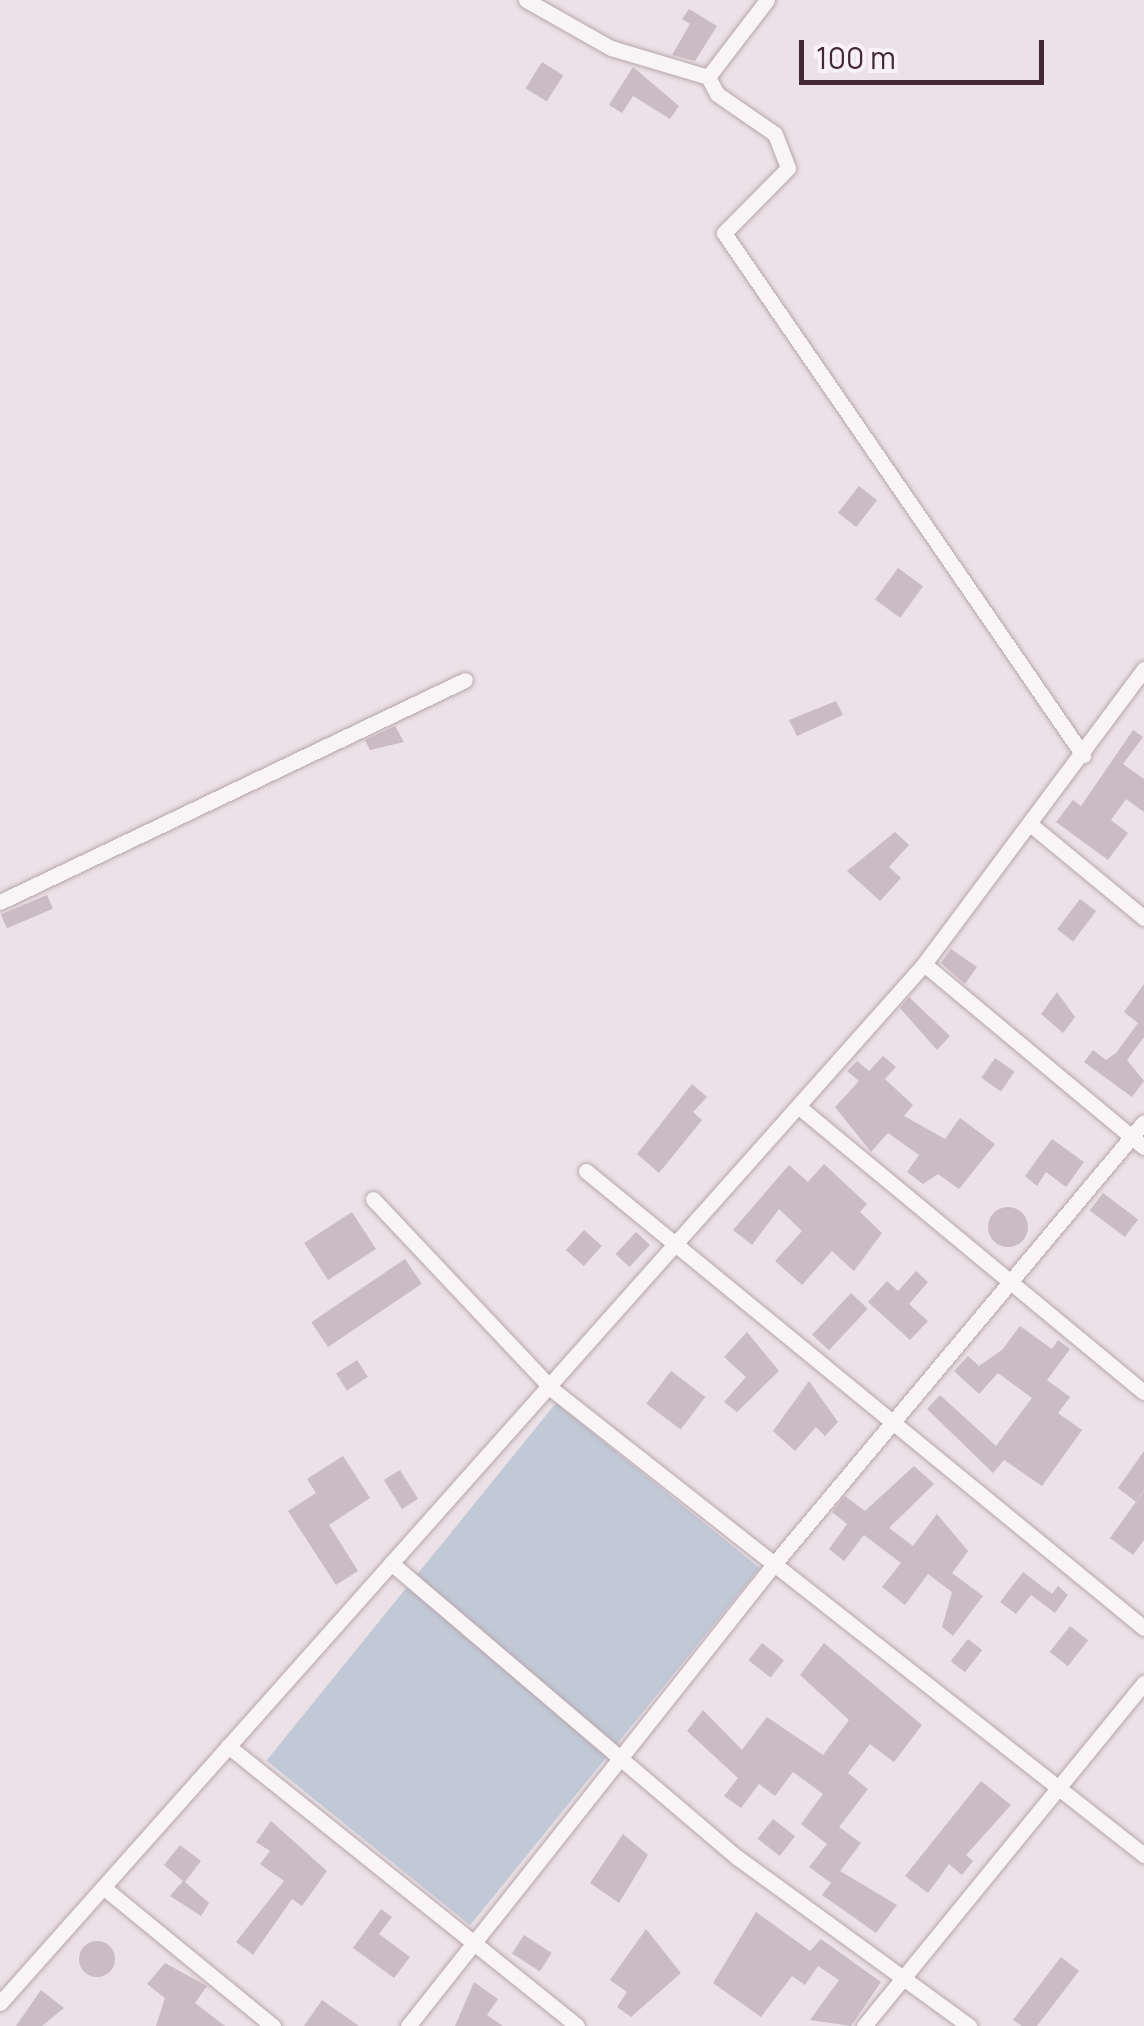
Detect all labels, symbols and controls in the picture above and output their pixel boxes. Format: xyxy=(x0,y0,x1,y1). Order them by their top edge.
scale bar xyxy=(804,20,1049,82)
text: 100 m xyxy=(816,37,896,78)

